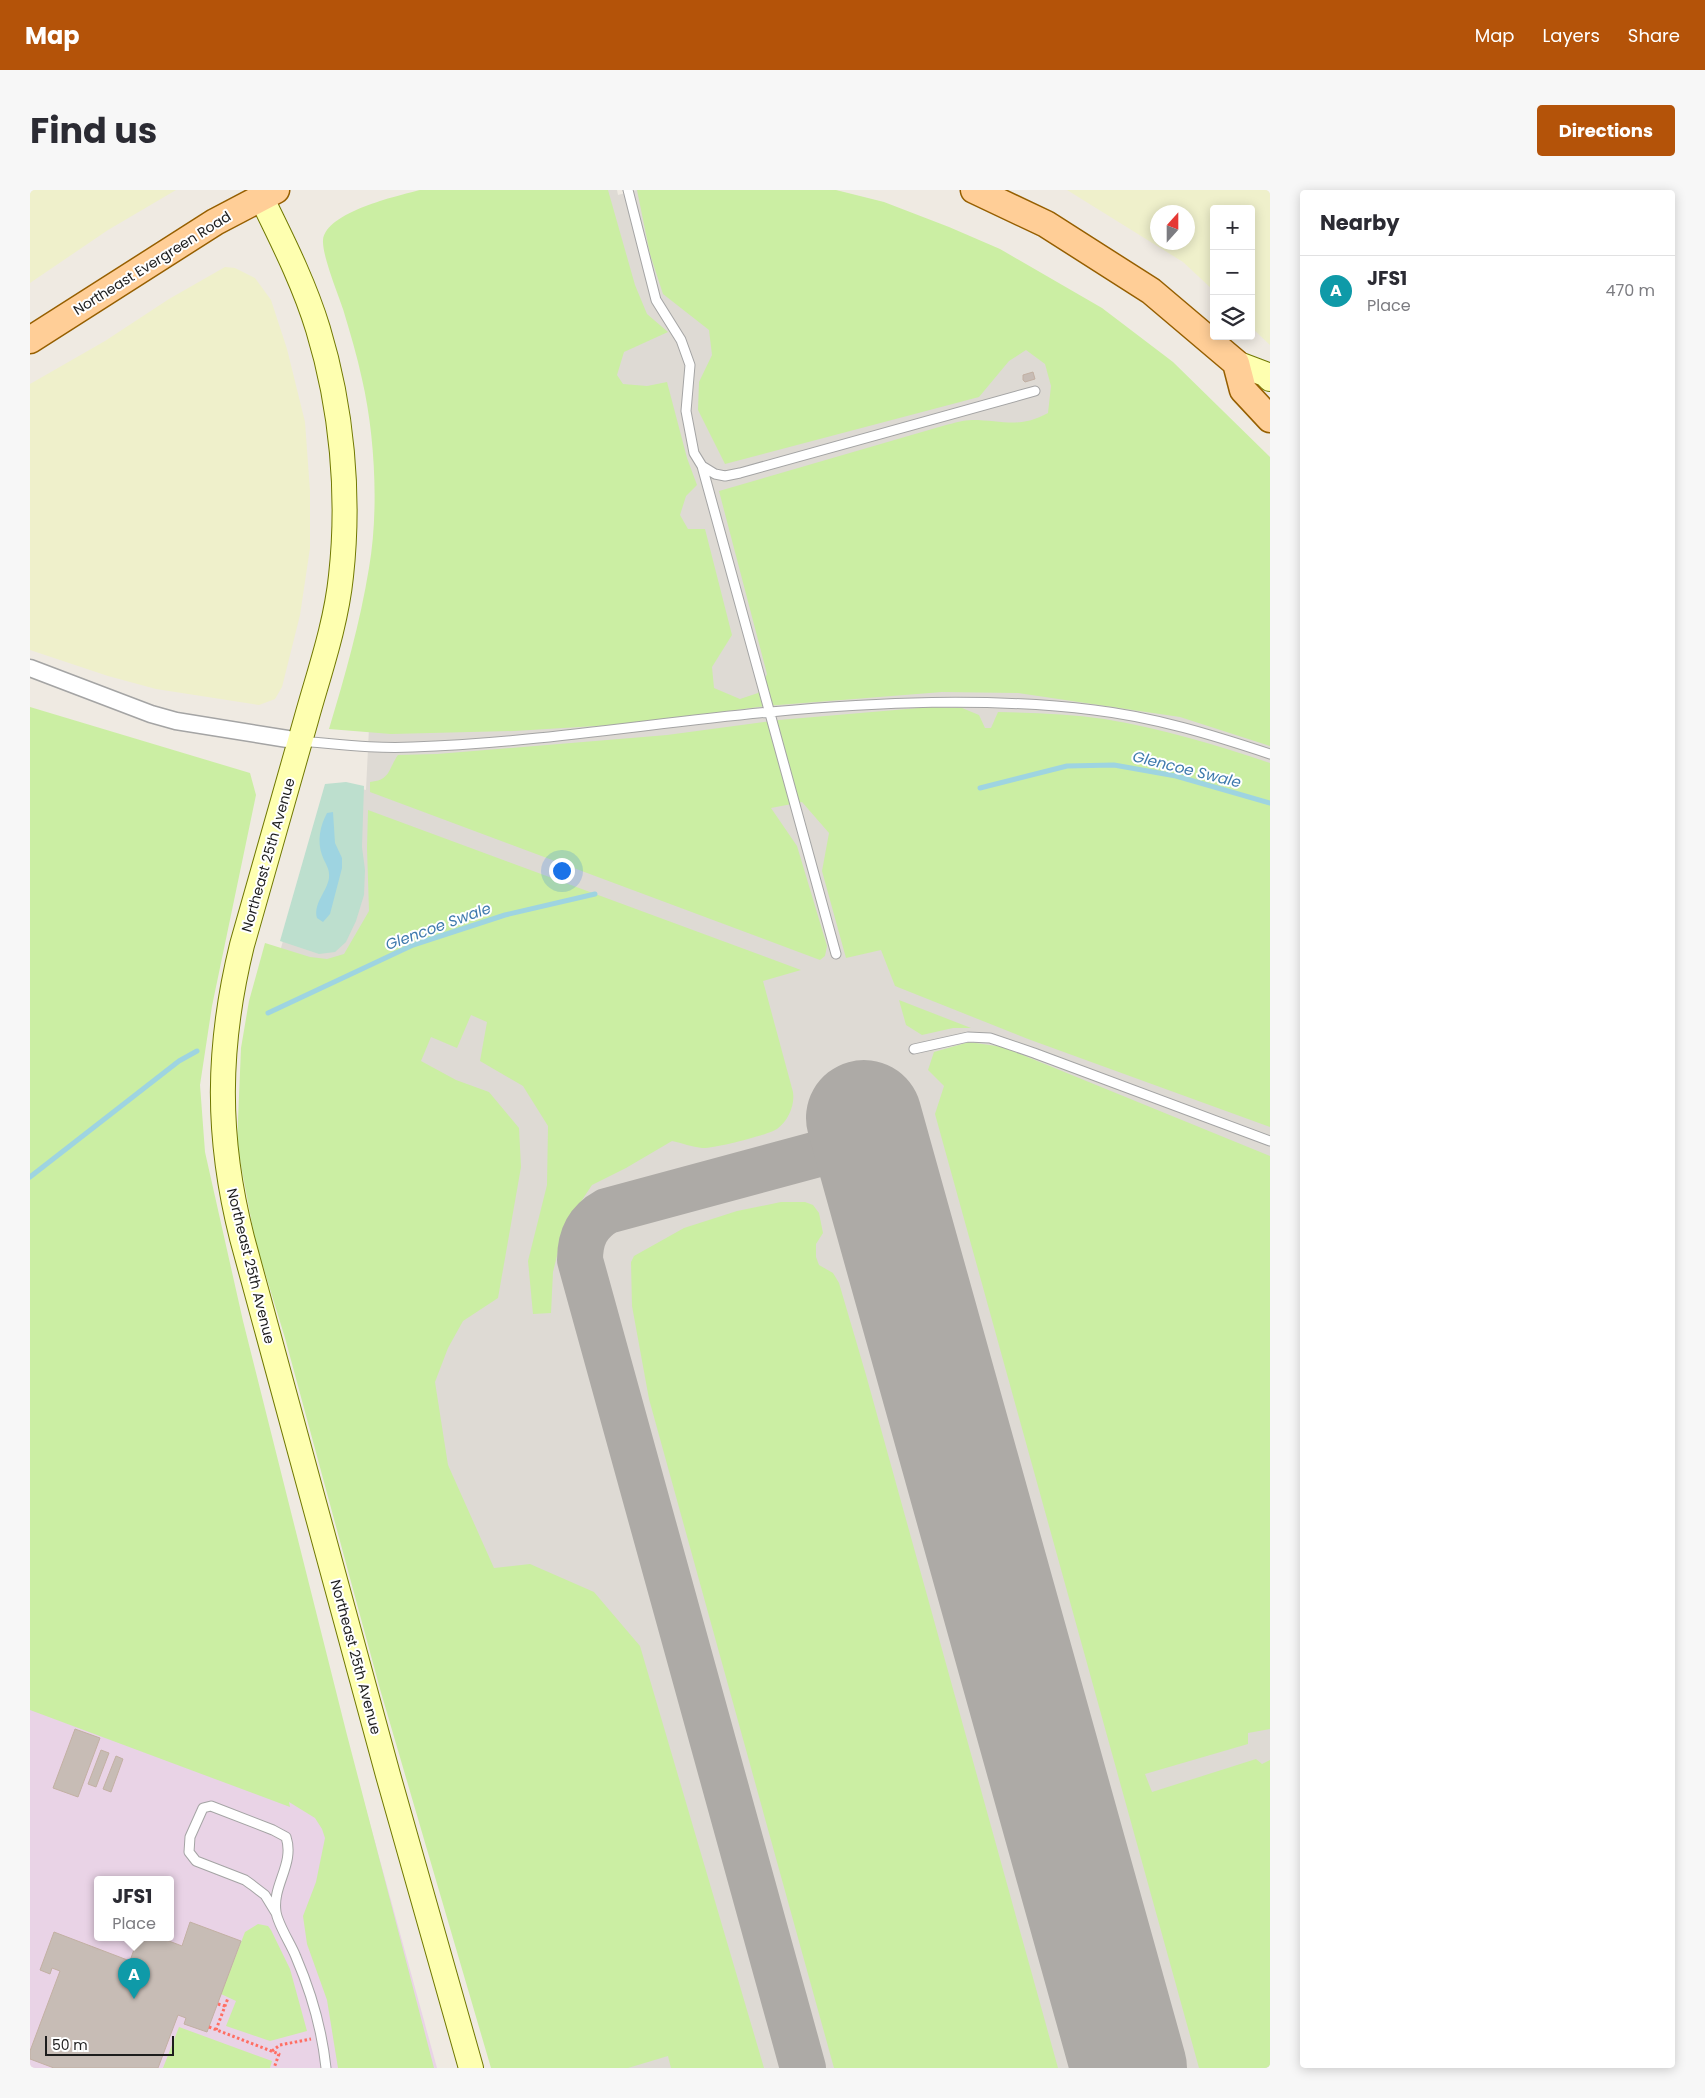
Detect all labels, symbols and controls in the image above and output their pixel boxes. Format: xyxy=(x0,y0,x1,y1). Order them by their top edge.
text: Map xyxy=(25,19,80,52)
text: Map xyxy=(1475,23,1515,48)
text: Layers xyxy=(1543,23,1600,48)
text: Share xyxy=(1628,23,1680,48)
button: Directions xyxy=(1537,105,1675,156)
text: Find us xyxy=(30,106,157,155)
north arrow xyxy=(1150,205,1195,250)
map controls xyxy=(1210,205,1255,340)
button: + xyxy=(1210,205,1255,250)
street label: Northeast Evergreen Road xyxy=(69,206,235,320)
text: Nearby xyxy=(1320,208,1400,237)
button: − xyxy=(1210,250,1255,295)
text: JFS1 xyxy=(1367,265,1407,292)
text: A xyxy=(1330,279,1342,302)
text: 470 m xyxy=(1605,279,1655,302)
text: Place xyxy=(1367,294,1411,317)
button: layers xyxy=(1210,295,1255,340)
water label: Glencoe Swale xyxy=(1131,745,1243,793)
street label: Northeast 25th Avenue xyxy=(236,775,300,934)
your location xyxy=(549,858,575,884)
water label: Glencoe Swale xyxy=(382,897,494,955)
street label: Northeast 25th Avenue xyxy=(222,1186,280,1346)
street label: Northeast 25th Avenue xyxy=(326,1577,386,1737)
popup xyxy=(94,1876,174,1941)
text: JFS1 xyxy=(112,1883,152,1910)
text: Place xyxy=(112,1912,156,1935)
pin: A xyxy=(118,1958,150,1999)
scale bar xyxy=(45,2033,174,2056)
text: 50 m xyxy=(52,2035,88,2055)

